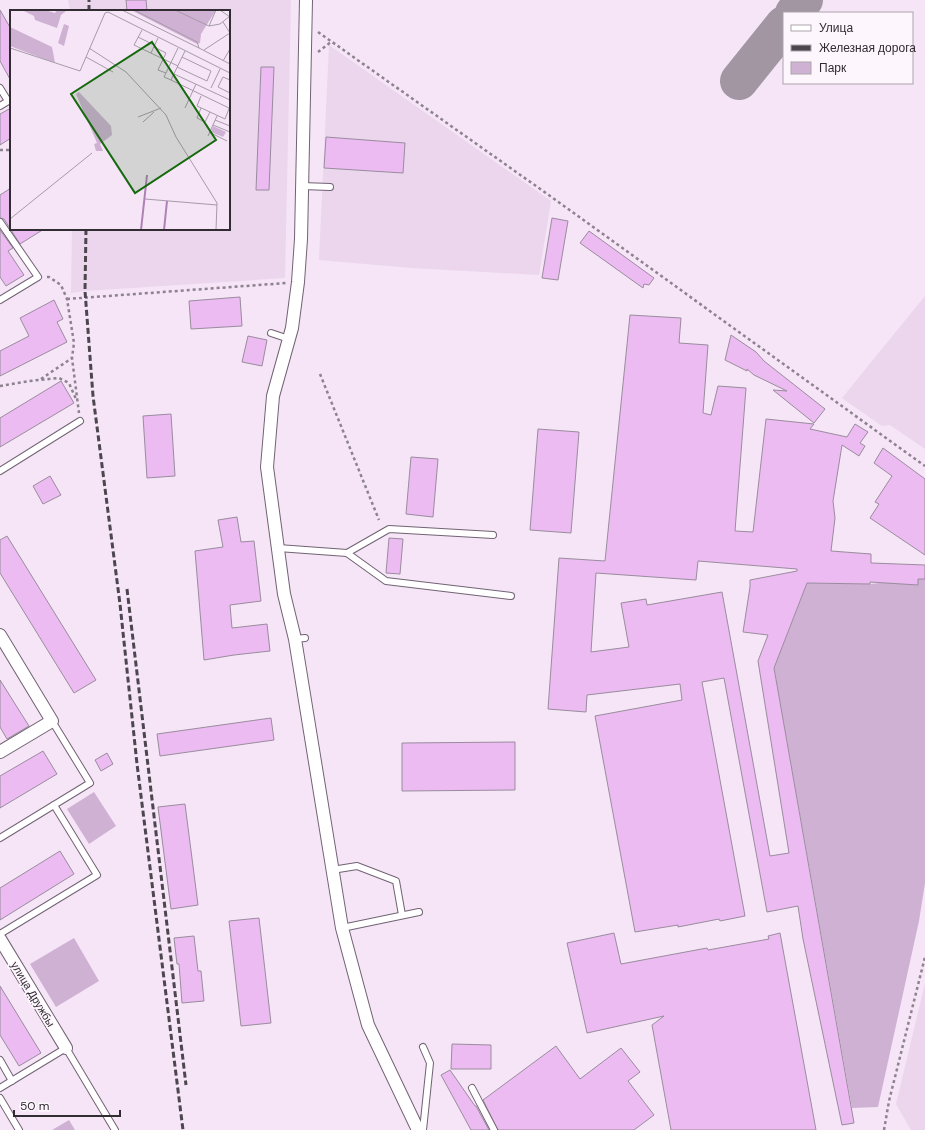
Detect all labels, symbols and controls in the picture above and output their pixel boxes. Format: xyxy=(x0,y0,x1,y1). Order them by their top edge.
inset map xyxy=(10,10,230,230)
legend xyxy=(783,12,913,84)
text: Улица xyxy=(819,20,853,36)
text: Железная дорога xyxy=(819,40,916,56)
text: Парк xyxy=(819,60,847,76)
street label: улица Дружбы xyxy=(8,959,58,1029)
scale bar xyxy=(14,1092,120,1118)
text: 50 m xyxy=(20,1098,49,1114)

